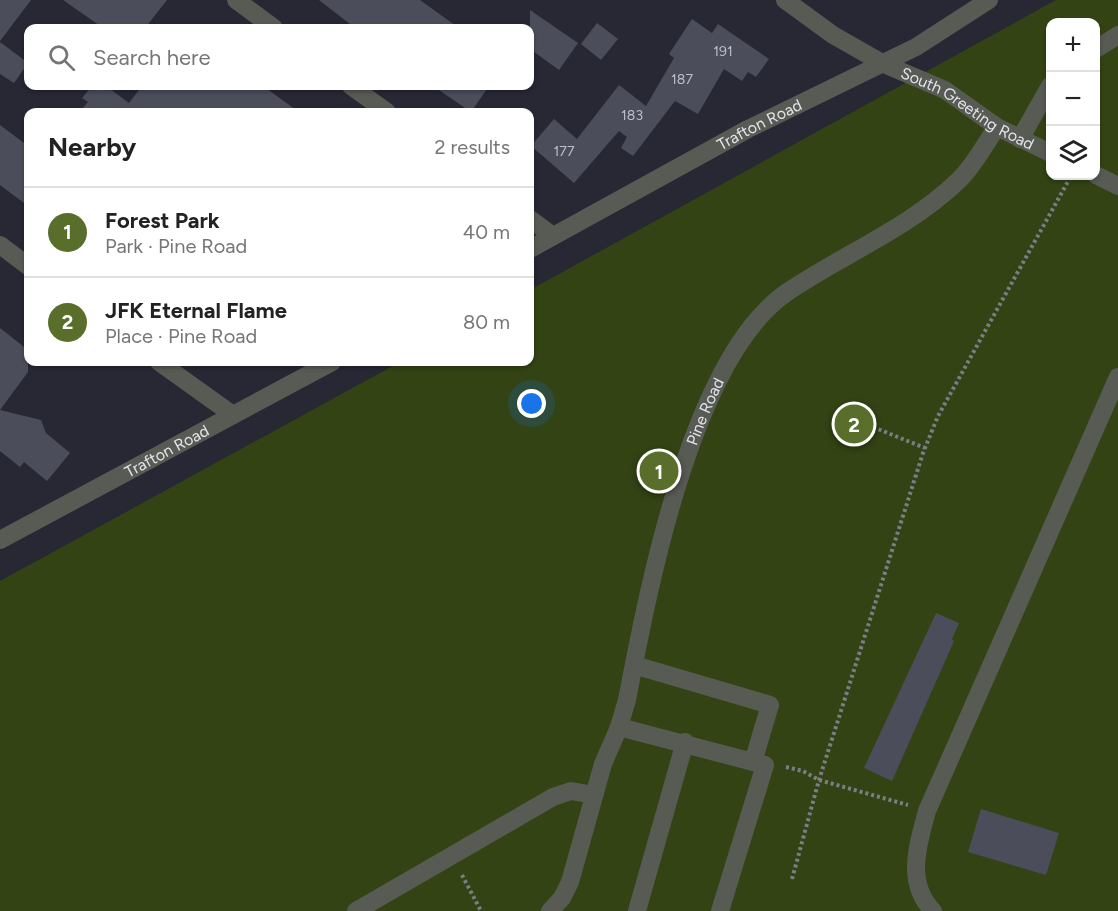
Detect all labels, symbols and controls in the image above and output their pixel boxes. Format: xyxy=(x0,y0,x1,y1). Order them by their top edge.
map controls xyxy=(1046,18,1100,180)
button: + xyxy=(1046,18,1100,72)
search box xyxy=(24,24,534,90)
icon: search xyxy=(45,41,78,74)
house number: 191 xyxy=(713,43,733,60)
text: Search here xyxy=(93,44,211,71)
street label: South Greeting Road xyxy=(898,63,1037,154)
house number: 187 xyxy=(671,71,693,88)
button: − xyxy=(1046,72,1100,126)
street label: Trafton Road xyxy=(714,95,805,154)
house number: 183 xyxy=(621,107,643,124)
button: layers xyxy=(1046,126,1100,180)
text: Nearby xyxy=(48,131,136,163)
text: 2 results xyxy=(434,135,510,159)
house number: 177 xyxy=(554,143,575,160)
text: Forest Park xyxy=(105,207,220,234)
text: 1 xyxy=(63,220,72,244)
text: 40 m xyxy=(463,220,510,244)
text: Park · Pine Road xyxy=(105,234,247,258)
text: JFK Eternal Flame xyxy=(105,297,287,324)
text: 2 xyxy=(62,310,73,334)
text: 80 m xyxy=(463,310,510,334)
text: Place · Pine Road xyxy=(105,324,257,348)
street label: Pine Road xyxy=(682,375,728,448)
your location xyxy=(517,389,546,418)
pin: 2 xyxy=(834,402,874,446)
street label: Trafton Road xyxy=(121,421,212,481)
pin: 1 xyxy=(640,448,678,494)

